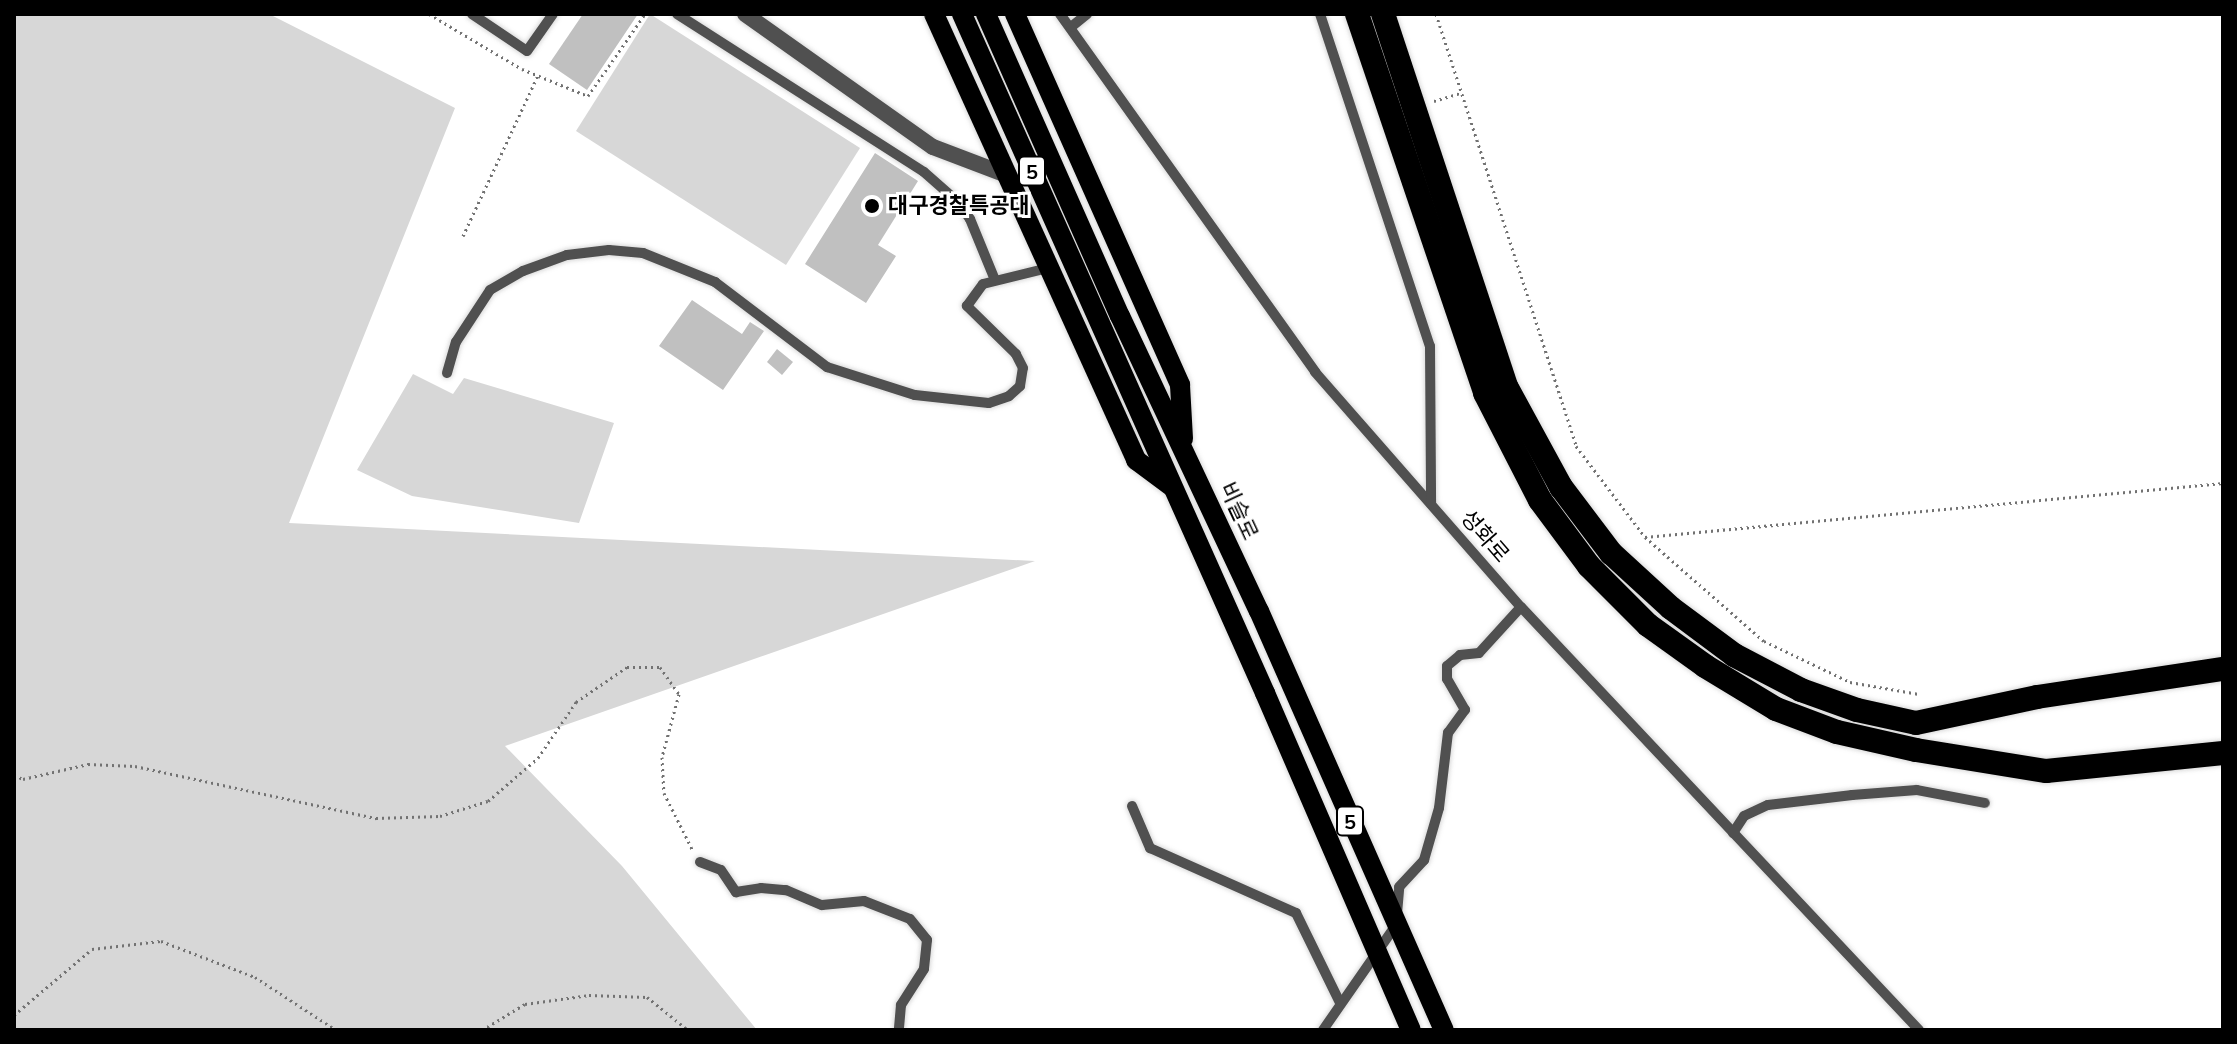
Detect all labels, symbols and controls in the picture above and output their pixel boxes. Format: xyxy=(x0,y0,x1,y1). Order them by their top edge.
road number: 5 xyxy=(1018,155,1046,187)
place label: 대구경찰특공대 xyxy=(888,193,1030,219)
marker: 대구경찰특공대 xyxy=(863,197,881,215)
street label: 비슬로 xyxy=(1214,478,1264,544)
street label: 성화로 xyxy=(1455,504,1515,568)
road number: 5 xyxy=(1336,805,1364,837)

